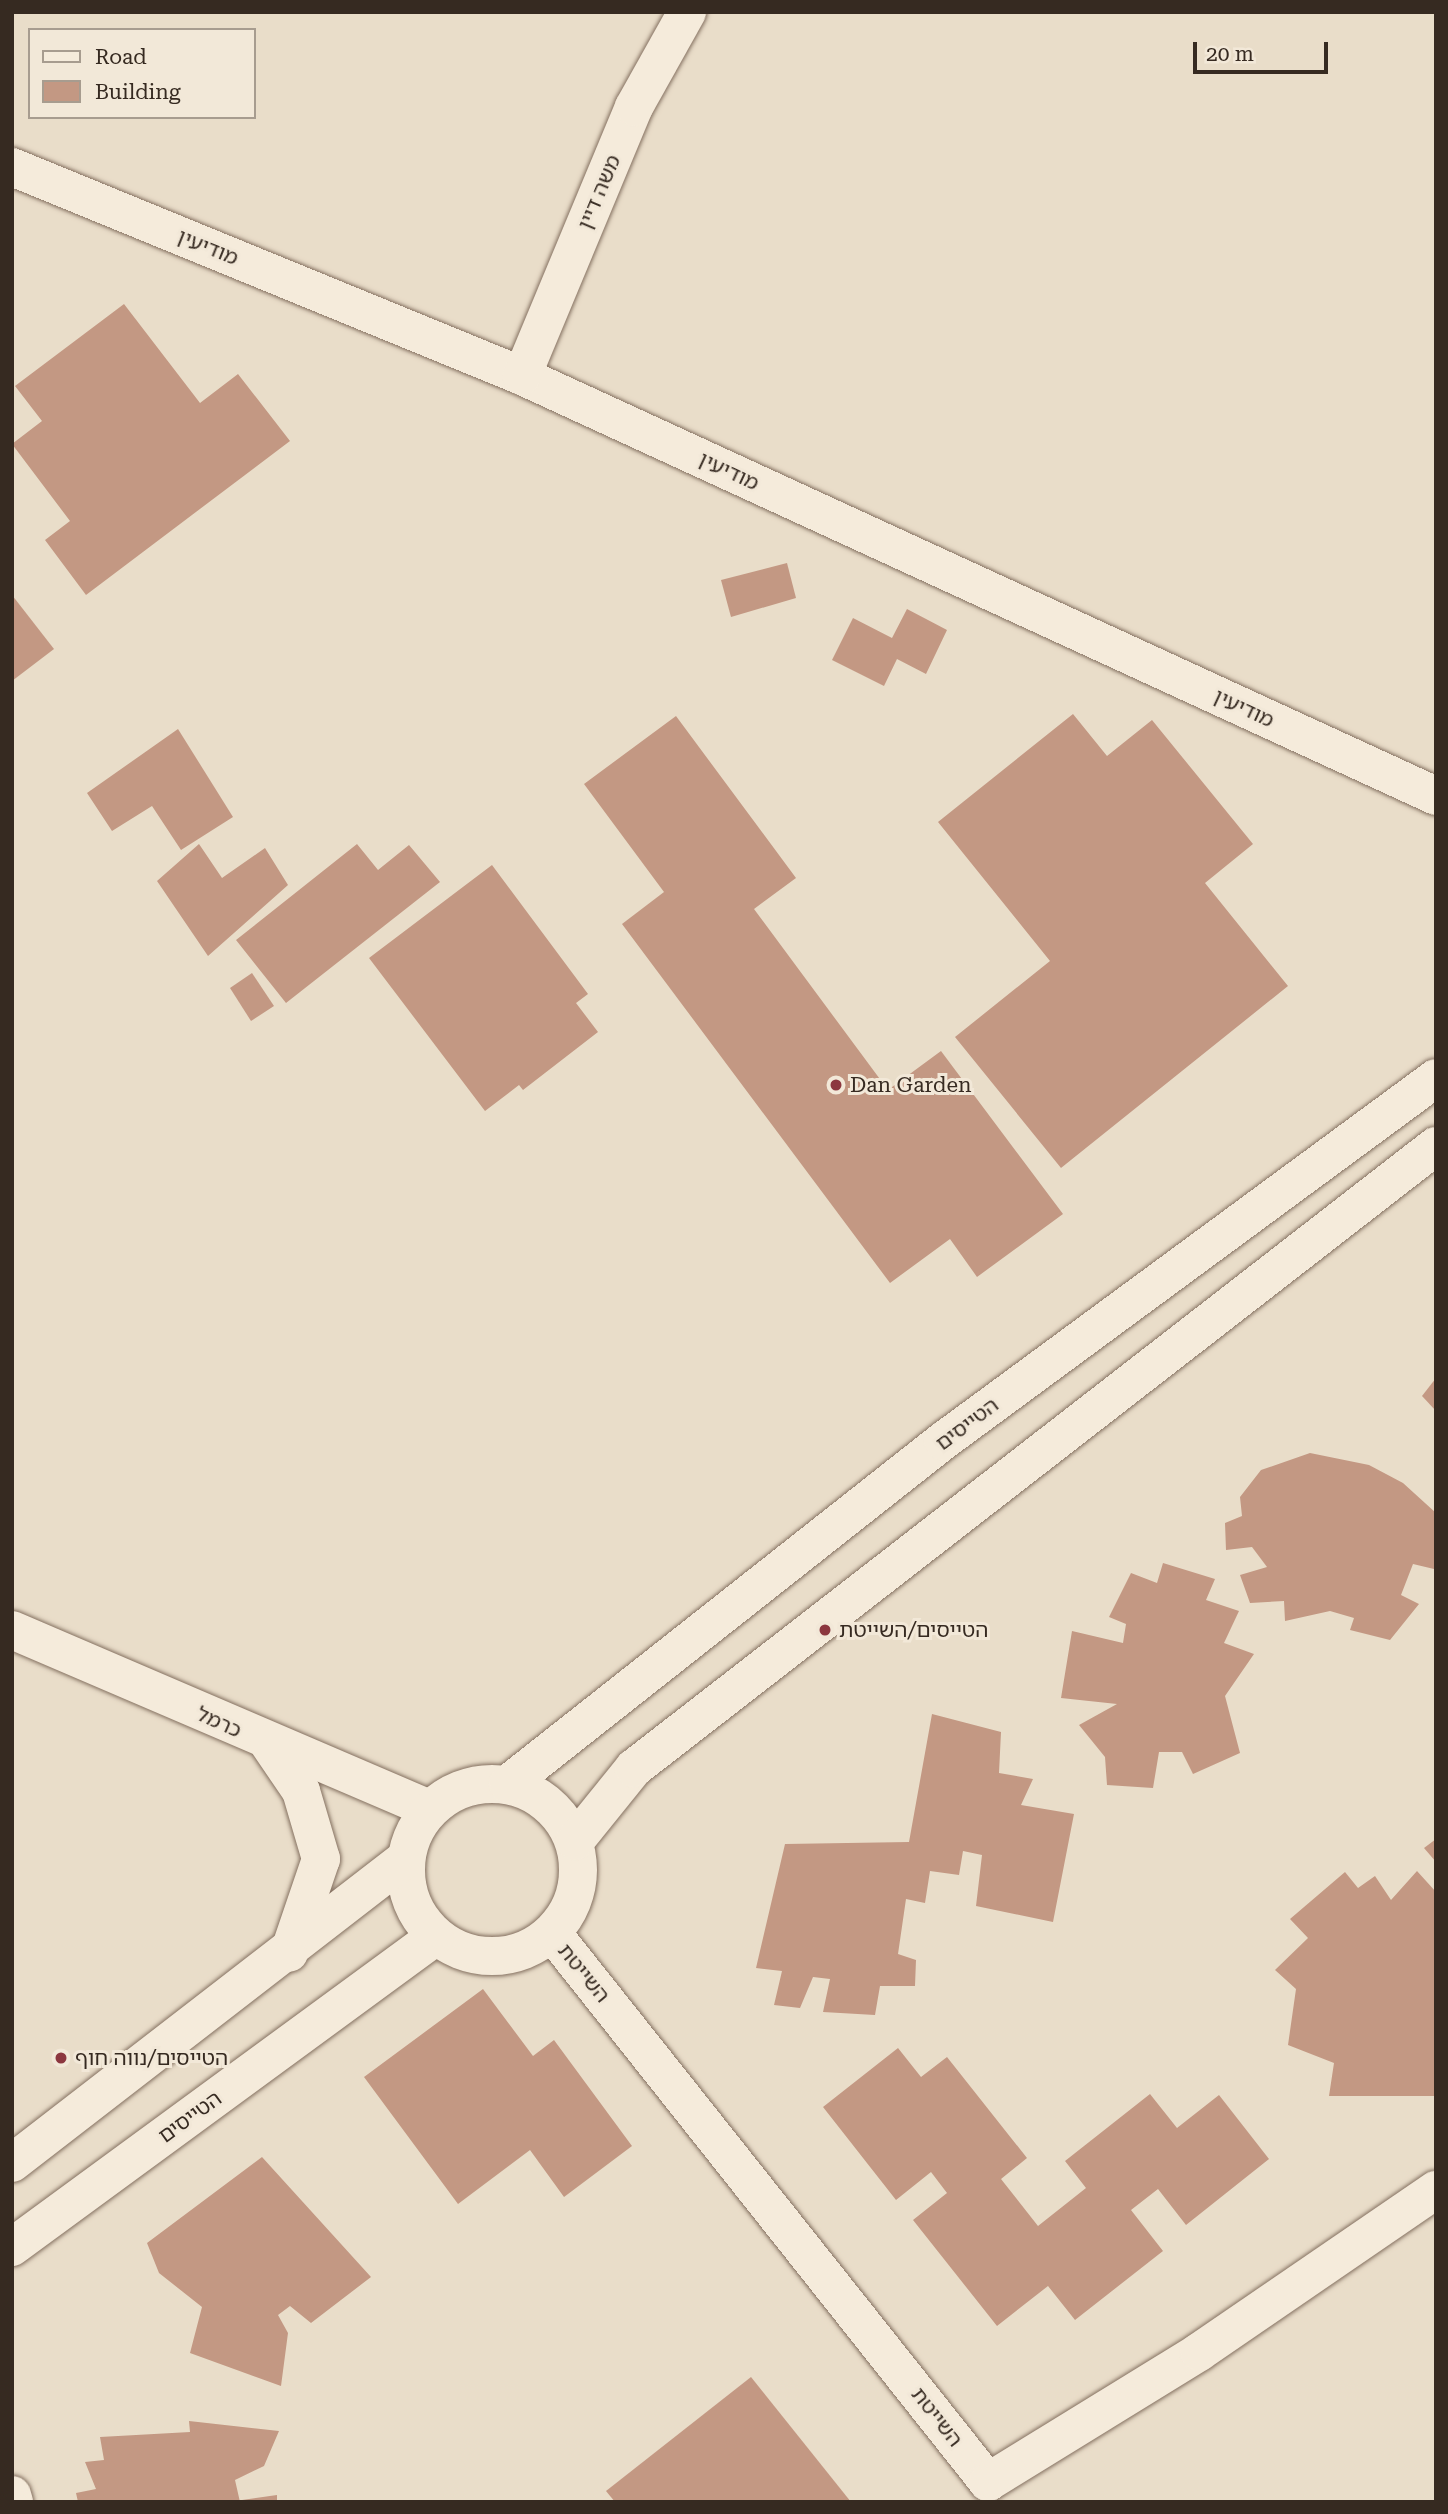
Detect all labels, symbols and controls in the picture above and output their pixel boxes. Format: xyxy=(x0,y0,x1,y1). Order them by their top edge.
legend xyxy=(28,28,256,119)
scale bar xyxy=(1196,28,1331,72)
text: 20 m xyxy=(1206,42,1254,66)
text: Road xyxy=(95,45,147,69)
text: Building xyxy=(95,80,181,104)
street label: משה דיין xyxy=(572,151,626,233)
street label: מודיעין xyxy=(174,223,242,271)
street label: מודיעין xyxy=(695,446,763,496)
street label: מודיעין xyxy=(1210,683,1278,733)
place label: Dan Garden xyxy=(850,1072,971,1098)
marker: Dan Garden xyxy=(828,1077,844,1093)
street label: הטייסים xyxy=(931,1392,1003,1456)
place label: הטייסים/השייטת xyxy=(839,1617,988,1643)
marker: הטייסים/השייטת xyxy=(817,1622,833,1638)
street label: כרמל xyxy=(193,1701,245,1743)
street label: השייטת xyxy=(553,1938,615,2008)
place label: הטייסים/נווה חוף xyxy=(75,2045,228,2071)
marker: הטייסים/נווה חוף xyxy=(53,2050,69,2066)
street label: הטייסים xyxy=(153,2086,227,2148)
street label: השייטת xyxy=(906,2382,968,2452)

